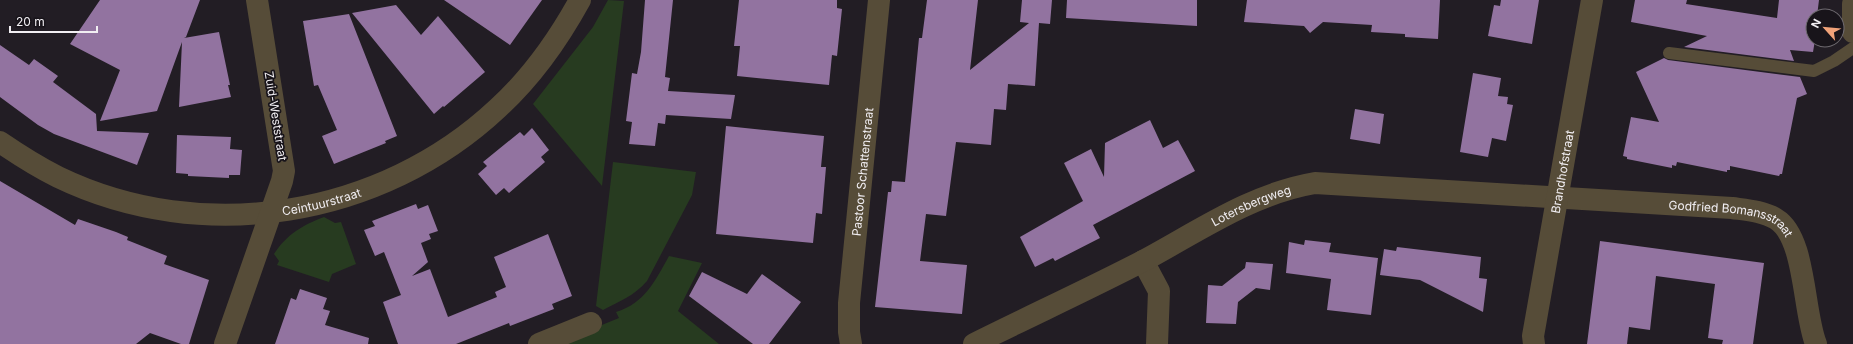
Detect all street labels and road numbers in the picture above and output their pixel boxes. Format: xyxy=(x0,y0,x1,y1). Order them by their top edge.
street label: Zuid-Weststraat xyxy=(262,70,290,162)
street label: Pastoor Schattenstraat xyxy=(848,107,876,237)
street label: Brandhofstraat xyxy=(1547,129,1577,214)
street label: Lotersbergweg xyxy=(1208,181,1292,229)
street label: Ceintuurstraat xyxy=(281,184,363,218)
street label: Godfried Bomansstraat xyxy=(1668,197,1797,239)

